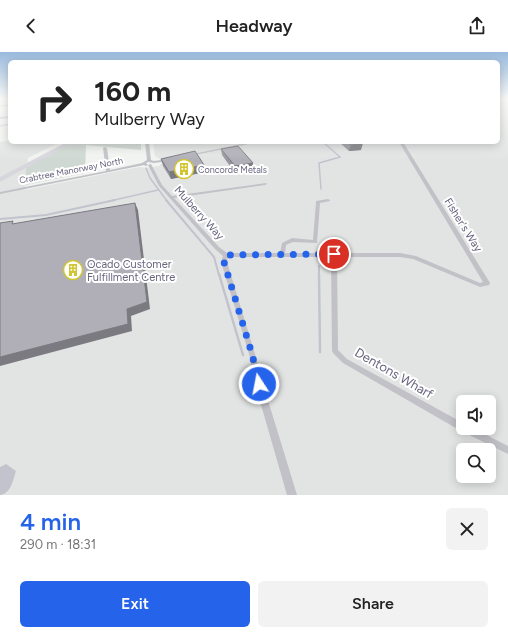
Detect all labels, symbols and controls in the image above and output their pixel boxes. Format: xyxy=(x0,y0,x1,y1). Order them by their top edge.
icon: back xyxy=(20,15,42,37)
text: Headway xyxy=(215,15,293,37)
icon: share xyxy=(466,15,488,37)
text: 160 m xyxy=(94,74,171,108)
icon: right xyxy=(28,76,80,128)
text: Mulberry Way xyxy=(94,108,205,130)
street label: Crabtree Manorway North xyxy=(18,155,124,185)
building icon: Concorde Metals xyxy=(173,158,195,180)
place label: Concorde Metals xyxy=(198,164,267,175)
street label: Mulberry Way xyxy=(172,183,227,243)
street label: Fisher's Way xyxy=(441,196,485,254)
pin xyxy=(317,237,351,271)
icon: arrive xyxy=(323,243,345,265)
place label: Ocado Customer Fulfillment Centre xyxy=(87,258,175,284)
building icon: Ocado Customer Fulfillment Centre xyxy=(62,259,84,281)
street label: Dentons Wharf xyxy=(352,345,436,402)
position arrow xyxy=(238,363,280,405)
map controls xyxy=(456,395,496,483)
button: sound xyxy=(456,395,496,435)
button: search xyxy=(456,443,496,483)
text: 4 min xyxy=(20,507,81,536)
button: close xyxy=(446,508,488,550)
text: 290 m · 18:31 xyxy=(20,537,96,552)
button: Exit xyxy=(20,581,250,627)
button: Share xyxy=(258,581,488,627)

